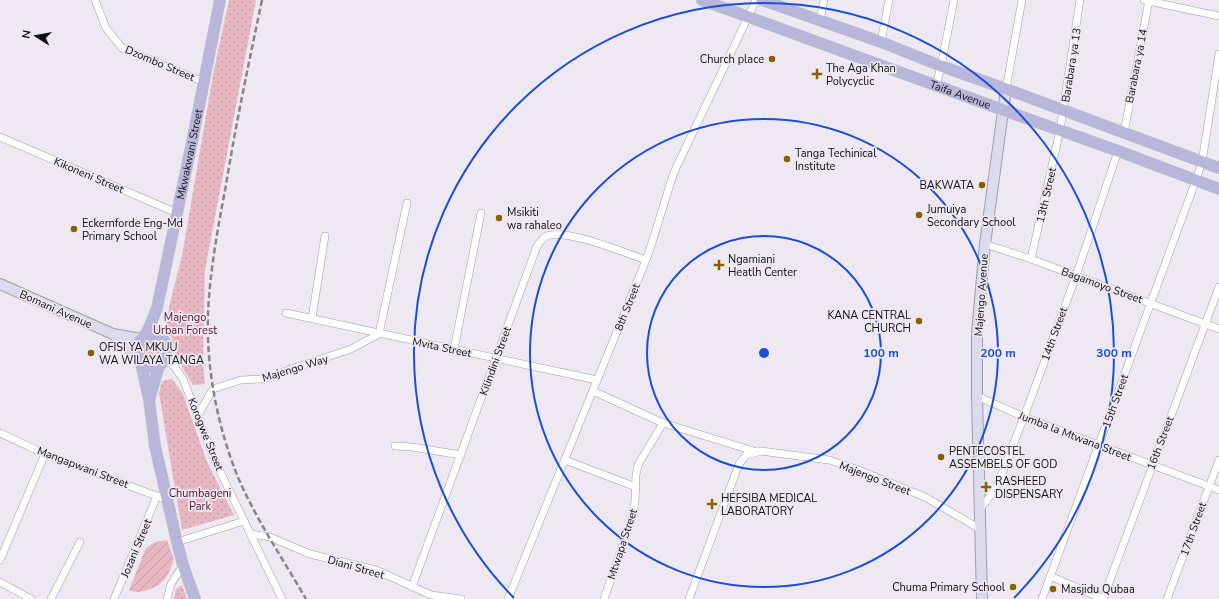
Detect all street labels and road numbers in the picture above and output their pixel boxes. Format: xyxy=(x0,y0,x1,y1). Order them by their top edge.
street label: Barabara ya 13 xyxy=(1058,27,1085,103)
street label: Barabara ya 14 xyxy=(1122,27,1151,104)
street label: Dzombo Street xyxy=(123,42,197,85)
street label: Taifa Avenue xyxy=(928,77,993,113)
street label: Mkwakwani Street xyxy=(173,108,206,201)
street label: Kikoneni Street xyxy=(52,154,126,197)
street label: 13th Street xyxy=(1033,166,1060,224)
street label: Majengo Avenue xyxy=(971,253,992,337)
street label: Bagamoyo Street xyxy=(1059,264,1145,307)
street label: 8th Street xyxy=(611,281,644,333)
street label: Bomani Avenue xyxy=(17,287,95,332)
street label: 14th Street xyxy=(1038,305,1071,363)
street label: Kilindini Street xyxy=(476,325,515,398)
street label: Mvita Street xyxy=(411,334,473,361)
street label: Majengo Way xyxy=(260,351,330,386)
street label: 15th Street xyxy=(1099,372,1132,430)
street label: Korogwe Street xyxy=(184,396,227,473)
street label: Jumba la Mtwana Street xyxy=(1015,408,1133,465)
street label: 16th Street xyxy=(1143,414,1178,472)
street label: Mangapwani Street xyxy=(35,443,131,492)
street label: Majengo Street xyxy=(837,458,913,499)
street label: 17th Street xyxy=(1177,500,1210,558)
street label: Mtwapa Street xyxy=(604,507,641,581)
street label: Jozani Street xyxy=(117,517,156,581)
street label: Diani Street xyxy=(326,552,386,583)

